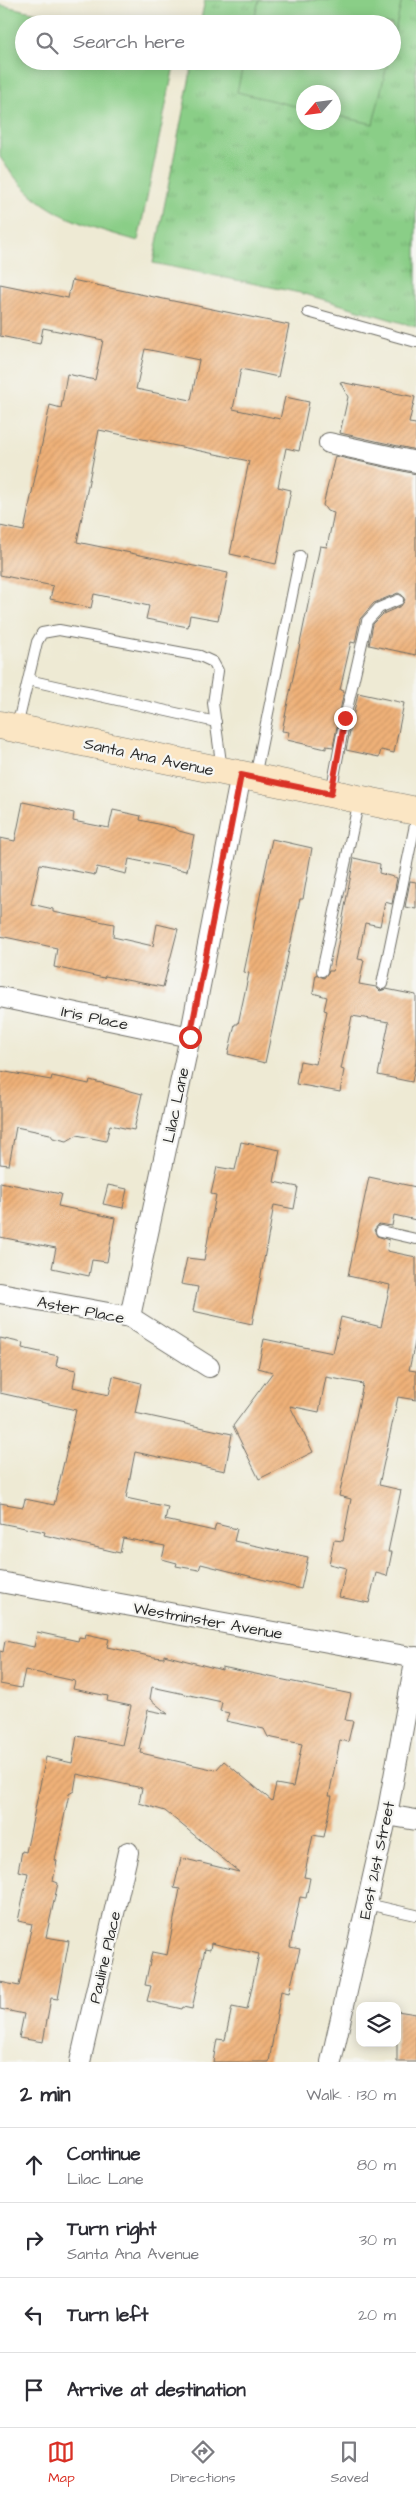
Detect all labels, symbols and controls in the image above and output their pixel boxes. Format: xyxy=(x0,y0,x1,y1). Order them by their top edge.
search box xyxy=(15,15,401,70)
icon: search xyxy=(33,29,61,57)
text: Search here xyxy=(73,29,185,56)
north arrow xyxy=(296,85,341,130)
route end xyxy=(334,707,357,730)
street label: Santa Ana Avenue xyxy=(82,732,216,782)
street label: Iris Place xyxy=(59,1000,131,1036)
route start xyxy=(179,1026,202,1049)
street label: Lilac Lane xyxy=(157,1065,195,1145)
street label: Aster Place xyxy=(35,1291,127,1329)
street label: Westminster Avenue xyxy=(131,1597,285,1645)
street label: East 21st Street xyxy=(354,1799,400,1921)
street label: Pauline Place xyxy=(84,1909,126,2006)
map controls xyxy=(356,2002,401,2047)
button: layers xyxy=(356,2002,401,2047)
text: 2 min xyxy=(20,2080,70,2109)
text: Walk · 130 m xyxy=(306,2084,396,2106)
text: Continue xyxy=(67,2141,141,2168)
icon: ahead xyxy=(20,2151,48,2179)
text: 80 m xyxy=(357,2154,396,2176)
text: Lilac Lane xyxy=(67,2168,144,2190)
text: Turn right xyxy=(67,2216,156,2243)
icon: right xyxy=(20,2226,48,2254)
text: 30 m xyxy=(359,2229,396,2251)
text: Santa Ana Avenue xyxy=(67,2243,199,2265)
icon: left xyxy=(20,2301,48,2329)
text: Turn left xyxy=(67,2302,148,2329)
text: 20 m xyxy=(358,2304,396,2326)
icon: arrive xyxy=(20,2376,48,2404)
text: Arrive at destination xyxy=(67,2377,246,2404)
tab: Map xyxy=(47,2438,75,2488)
tab: Directions xyxy=(170,2438,235,2488)
tab: Saved xyxy=(330,2438,369,2488)

